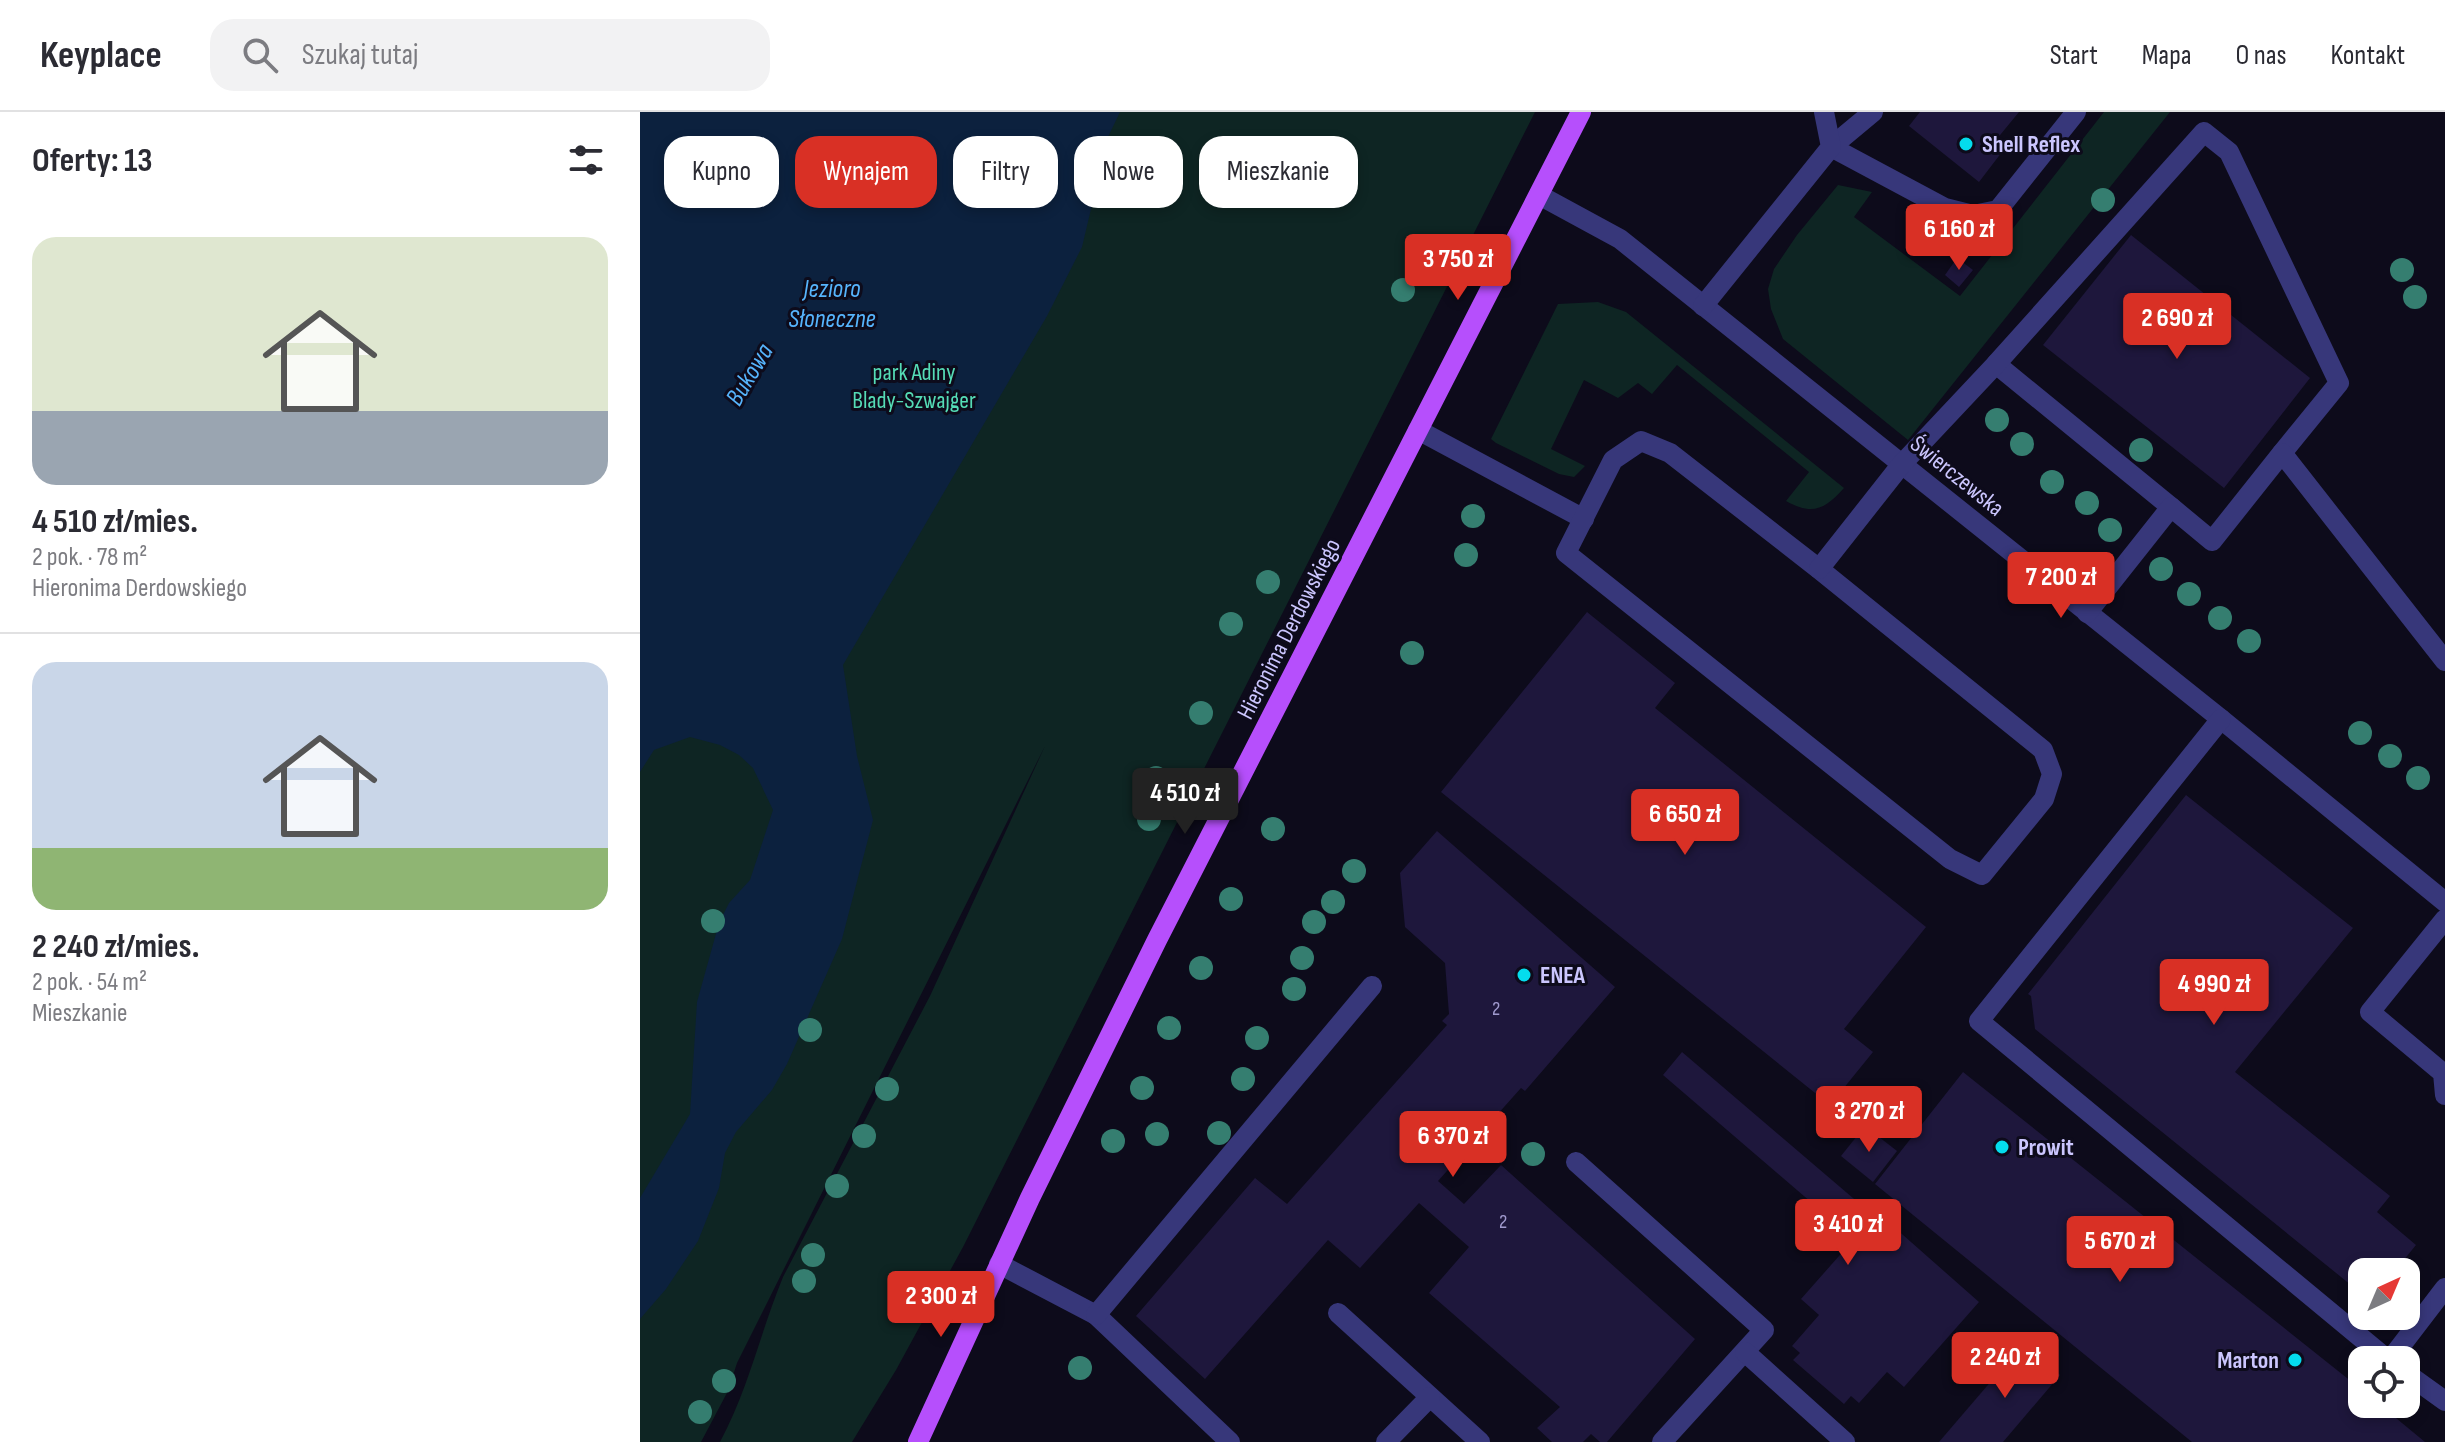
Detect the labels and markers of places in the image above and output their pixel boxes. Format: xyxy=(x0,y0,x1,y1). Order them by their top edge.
place label: Shell Reflex xyxy=(1982,130,2080,159)
marker: Shell Reflex xyxy=(1957,135,1975,153)
pin: 6 160 zł xyxy=(1876,204,2042,272)
pin: 3 750 zł xyxy=(1375,234,1541,302)
pin: 2 690 zł xyxy=(2094,293,2260,361)
pin: 7 200 zł xyxy=(1978,552,2144,620)
pin: 4 510 zł xyxy=(1102,768,1268,836)
pin: 6 650 zł xyxy=(1602,789,1768,857)
pin: 4 990 zł xyxy=(2131,959,2297,1027)
place label: ENEA xyxy=(1540,961,1586,990)
marker: ENEA xyxy=(1515,966,1533,984)
pin: 3 270 zł xyxy=(1786,1086,1952,1154)
pin: 6 370 zł xyxy=(1370,1111,1536,1179)
place label: Prowit xyxy=(2018,1133,2074,1162)
marker: Prowit xyxy=(1993,1138,2011,1156)
pin: 3 410 zł xyxy=(1765,1199,1931,1267)
pin: 5 670 zł xyxy=(2037,1216,2203,1284)
pin: 2 300 zł xyxy=(858,1271,1024,1339)
pin: 2 240 zł xyxy=(1922,1332,2088,1400)
place label: Marton xyxy=(2217,1346,2279,1375)
marker: Marton xyxy=(2286,1351,2304,1369)

